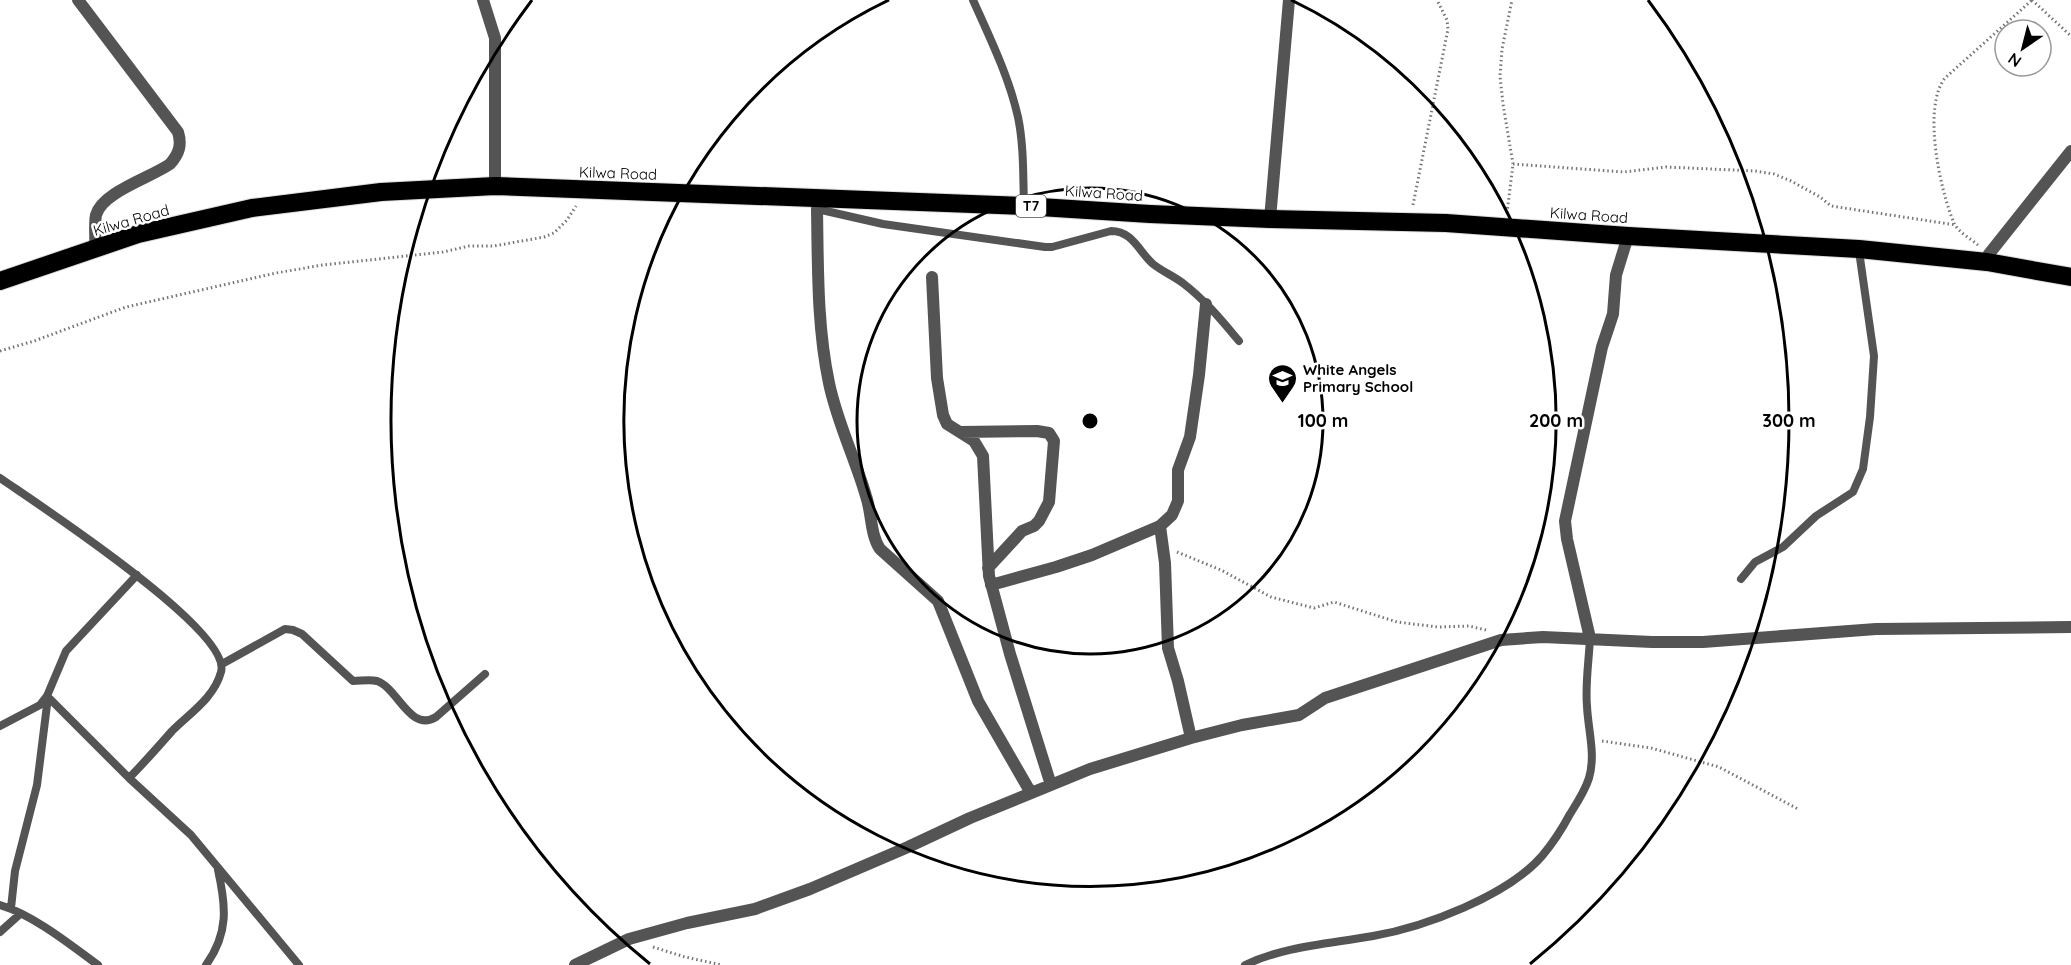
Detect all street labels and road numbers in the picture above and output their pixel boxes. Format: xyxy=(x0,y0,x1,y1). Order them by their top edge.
street label: Kilwa Road xyxy=(579,162,657,184)
street label: Kilwa Road xyxy=(1064,181,1144,205)
road number: T7 xyxy=(1016,195,1046,217)
street label: Kilwa Road xyxy=(91,200,171,240)
street label: Kilwa Road xyxy=(1549,203,1629,227)

